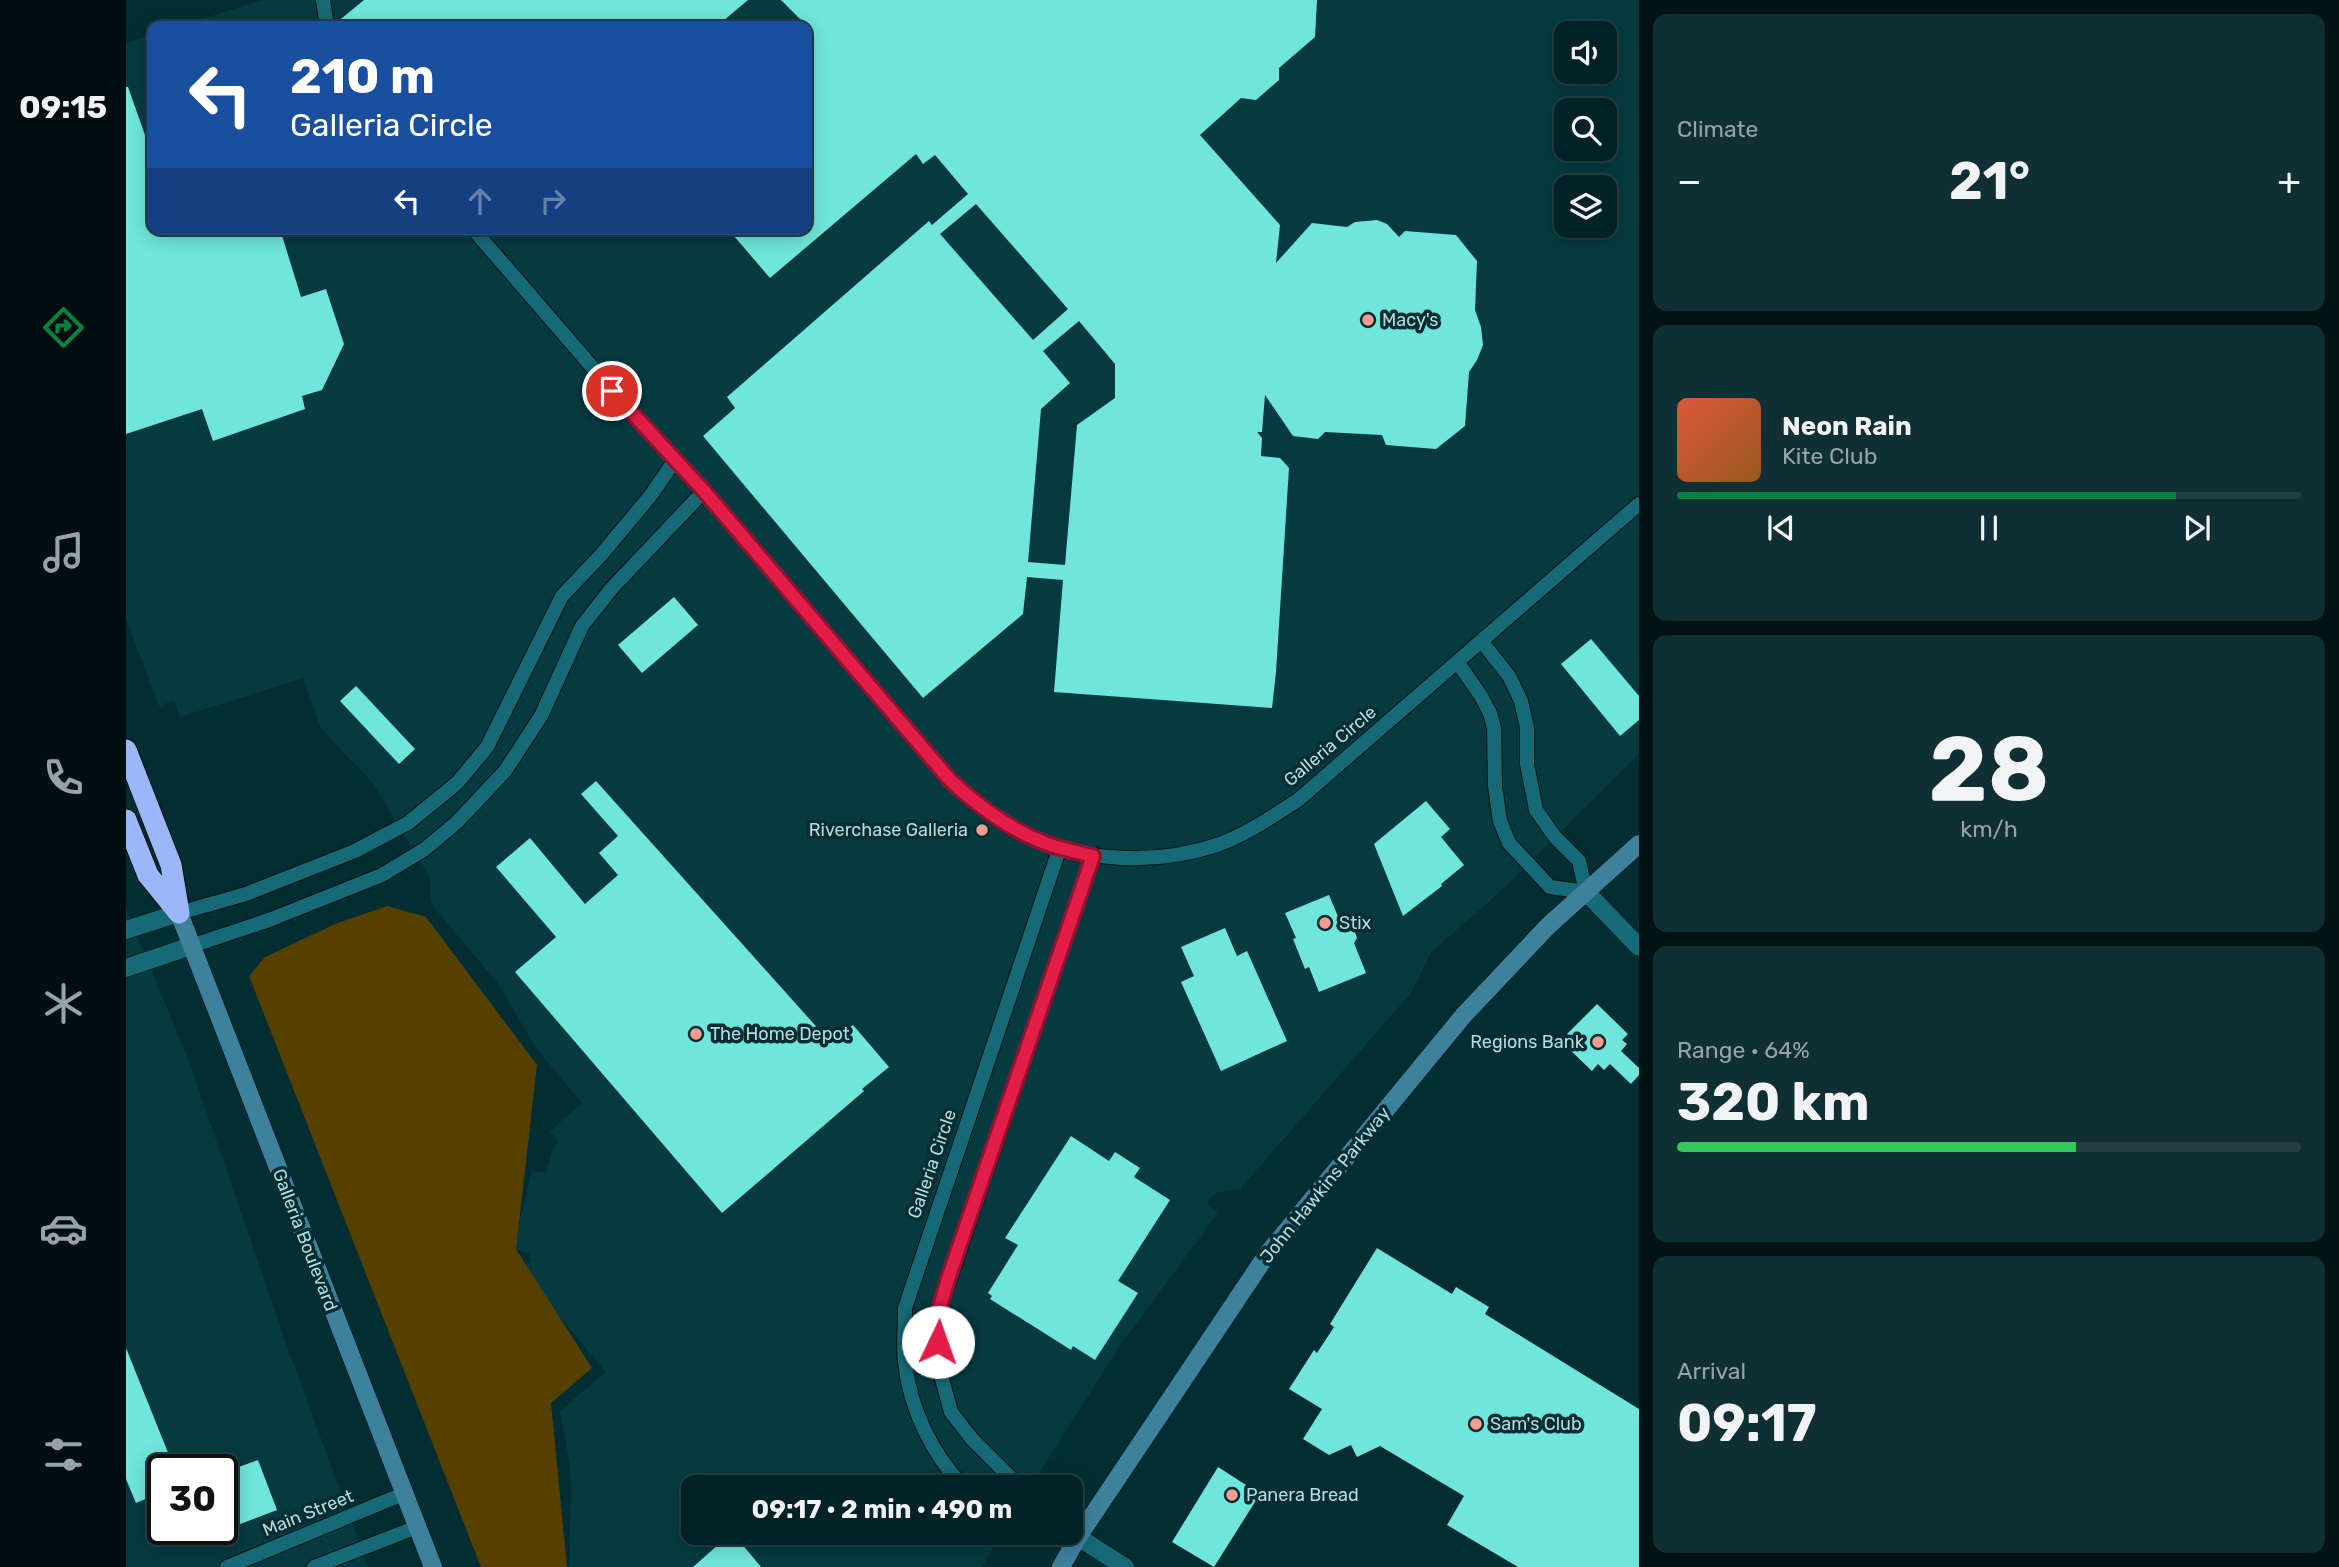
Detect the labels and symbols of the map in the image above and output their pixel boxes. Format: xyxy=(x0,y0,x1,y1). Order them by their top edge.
place label: Macy's xyxy=(1382,309,1439,331)
marker: Macy's xyxy=(1360,312,1376,328)
pin xyxy=(582,361,642,421)
street label: Galleria Circle xyxy=(1279,701,1381,791)
place label: Riverchase Galleria xyxy=(809,819,968,841)
marker: Riverchase Galleria xyxy=(974,822,990,838)
place label: Stix xyxy=(1339,912,1372,934)
marker: Stix xyxy=(1317,915,1333,931)
place label: The Home Depot xyxy=(710,1023,850,1045)
marker: The Home Depot xyxy=(688,1026,704,1042)
place label: Regions Bank xyxy=(1470,1031,1585,1053)
marker: Regions Bank xyxy=(1590,1034,1606,1050)
street label: John Hawkins Parkway xyxy=(1255,1102,1395,1268)
street label: Galleria Circle xyxy=(903,1107,961,1221)
street label: Galleria Boulevard xyxy=(268,1166,342,1314)
position arrow xyxy=(901,1305,975,1379)
place label: Sam's Club xyxy=(1490,1413,1582,1435)
marker: Sam's Club xyxy=(1468,1416,1484,1432)
speed limit sign: 30 xyxy=(147,1454,238,1545)
place label: Panera Bread xyxy=(1246,1484,1359,1506)
street label: Main Street xyxy=(259,1485,357,1541)
marker: Panera Bread xyxy=(1224,1487,1240,1503)

